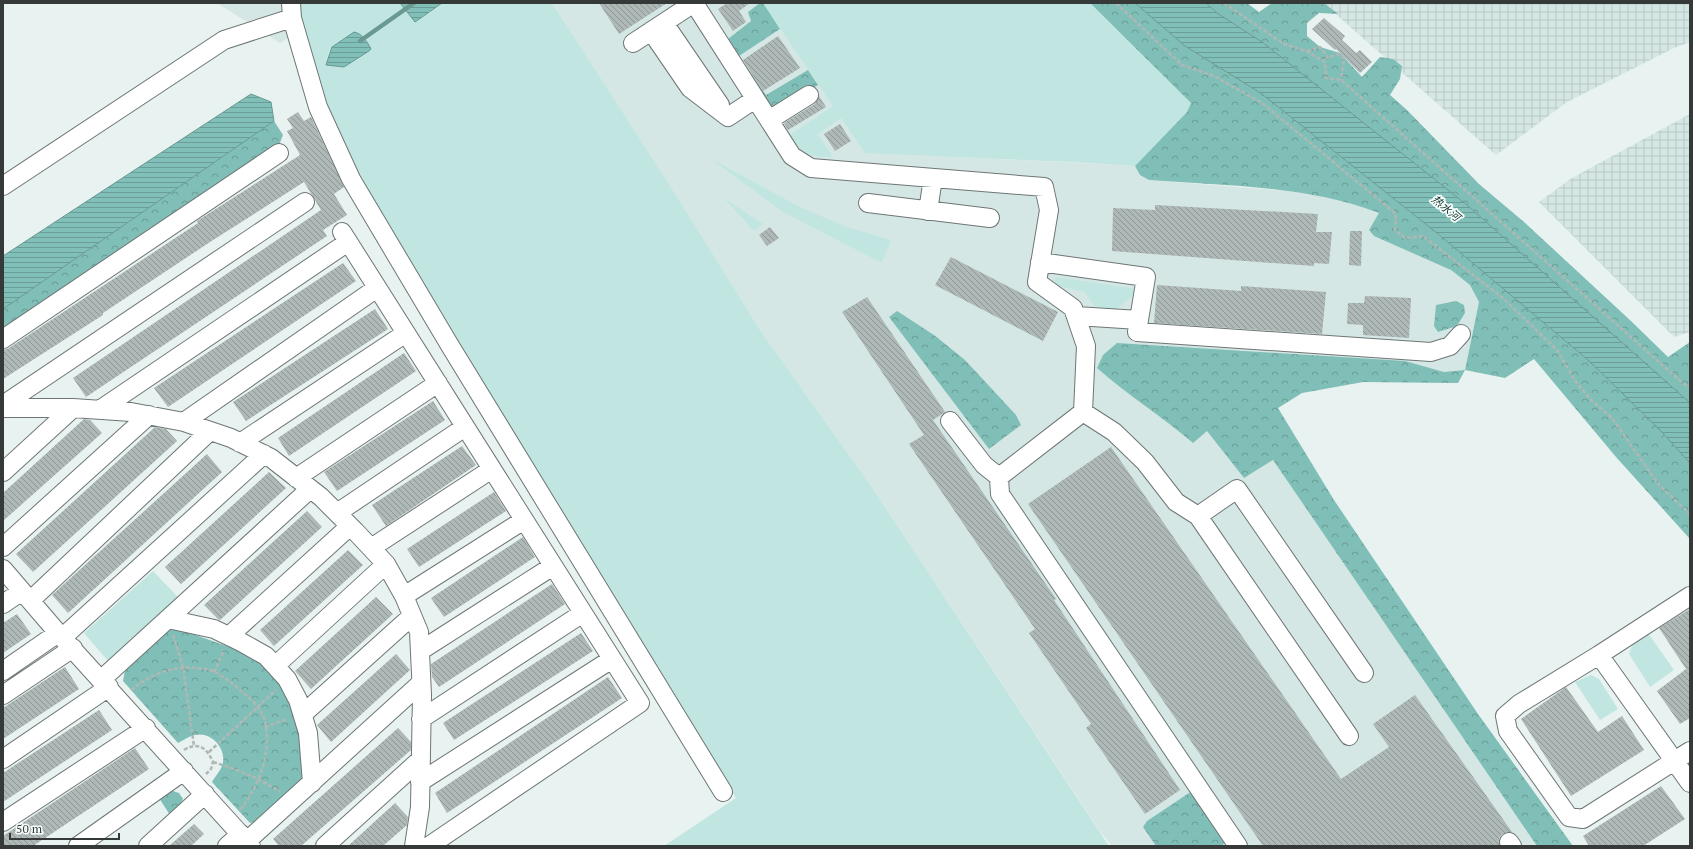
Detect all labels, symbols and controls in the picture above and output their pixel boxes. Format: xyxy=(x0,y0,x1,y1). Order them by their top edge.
water label: 热水河 xyxy=(1429,192,1465,225)
scale bar xyxy=(10,815,119,841)
text: 50 m xyxy=(16,821,43,836)

